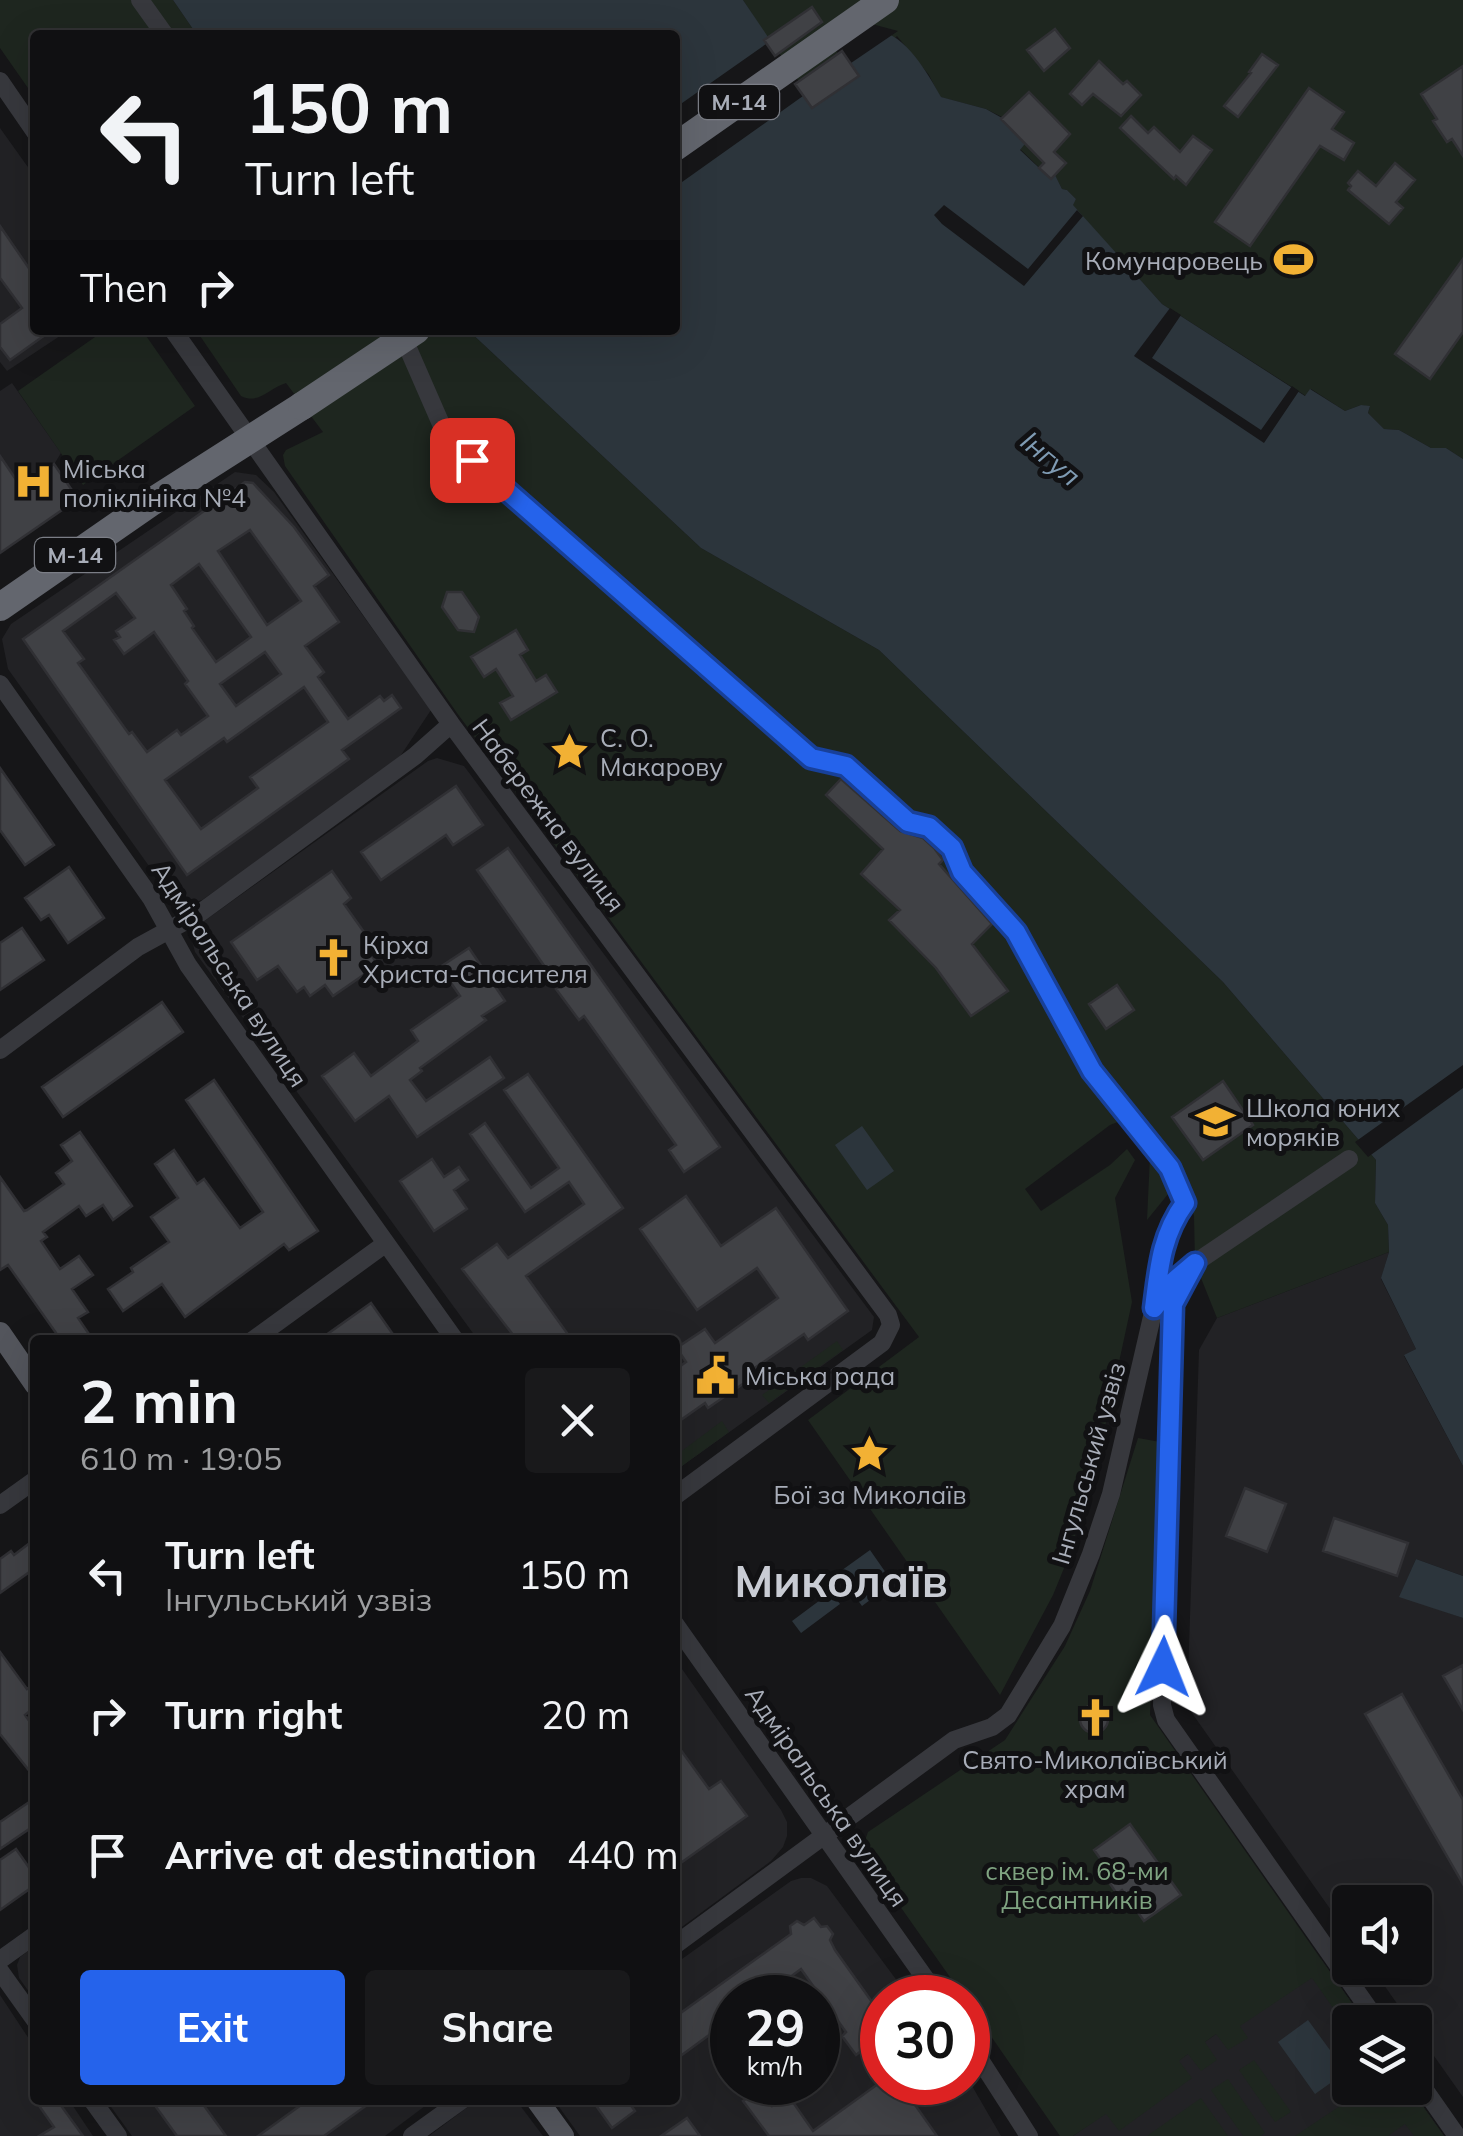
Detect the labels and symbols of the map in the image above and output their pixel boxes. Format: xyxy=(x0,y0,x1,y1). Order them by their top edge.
road number: М-14 xyxy=(699,85,779,119)
sports icon: Комунаровець xyxy=(1272,239,1314,281)
place label: Комунаровець xyxy=(1085,245,1263,276)
pin xyxy=(430,418,515,503)
water label: Інгул xyxy=(1014,423,1088,493)
place label: Міська поліклініка №4 xyxy=(63,453,246,513)
hospital icon: Міська поліклініка №4 xyxy=(12,461,54,503)
road number: М-14 xyxy=(35,538,115,572)
street label: Набережна вулиця xyxy=(466,712,632,918)
place label: С. О. Макарову xyxy=(600,722,723,782)
place icon: С. О. Макарову xyxy=(549,730,591,772)
street label: Адміральська вулиця xyxy=(146,856,314,1092)
place label: Кірха Христа-Спасителя xyxy=(363,929,588,989)
church icon: Кірха Христа-Спасителя xyxy=(312,937,354,979)
place label: Школа юних моряків xyxy=(1246,1092,1401,1152)
school or university icon: Школа юних моряків xyxy=(1195,1100,1237,1142)
public building icon: Міська рада xyxy=(694,1354,736,1396)
street label: Інгульський узвіз xyxy=(1044,1358,1132,1568)
place label: Міська рада xyxy=(745,1360,895,1391)
place icon: Бої за Миколаїв xyxy=(849,1432,891,1474)
place label: Бої за Миколаїв xyxy=(774,1479,966,1510)
district label: Миколаїв xyxy=(734,1552,948,1608)
position arrow xyxy=(1111,1615,1215,1719)
street label: Адміральська вулиця xyxy=(739,1680,915,1912)
church icon: Свято-Миколаївський храм xyxy=(1074,1697,1116,1739)
place label: Свято-Миколаївський храм xyxy=(962,1744,1228,1804)
park label: сквер ім. 68-ми Десантників xyxy=(985,1855,1169,1915)
speed limit sign: 30 xyxy=(860,1975,990,2105)

